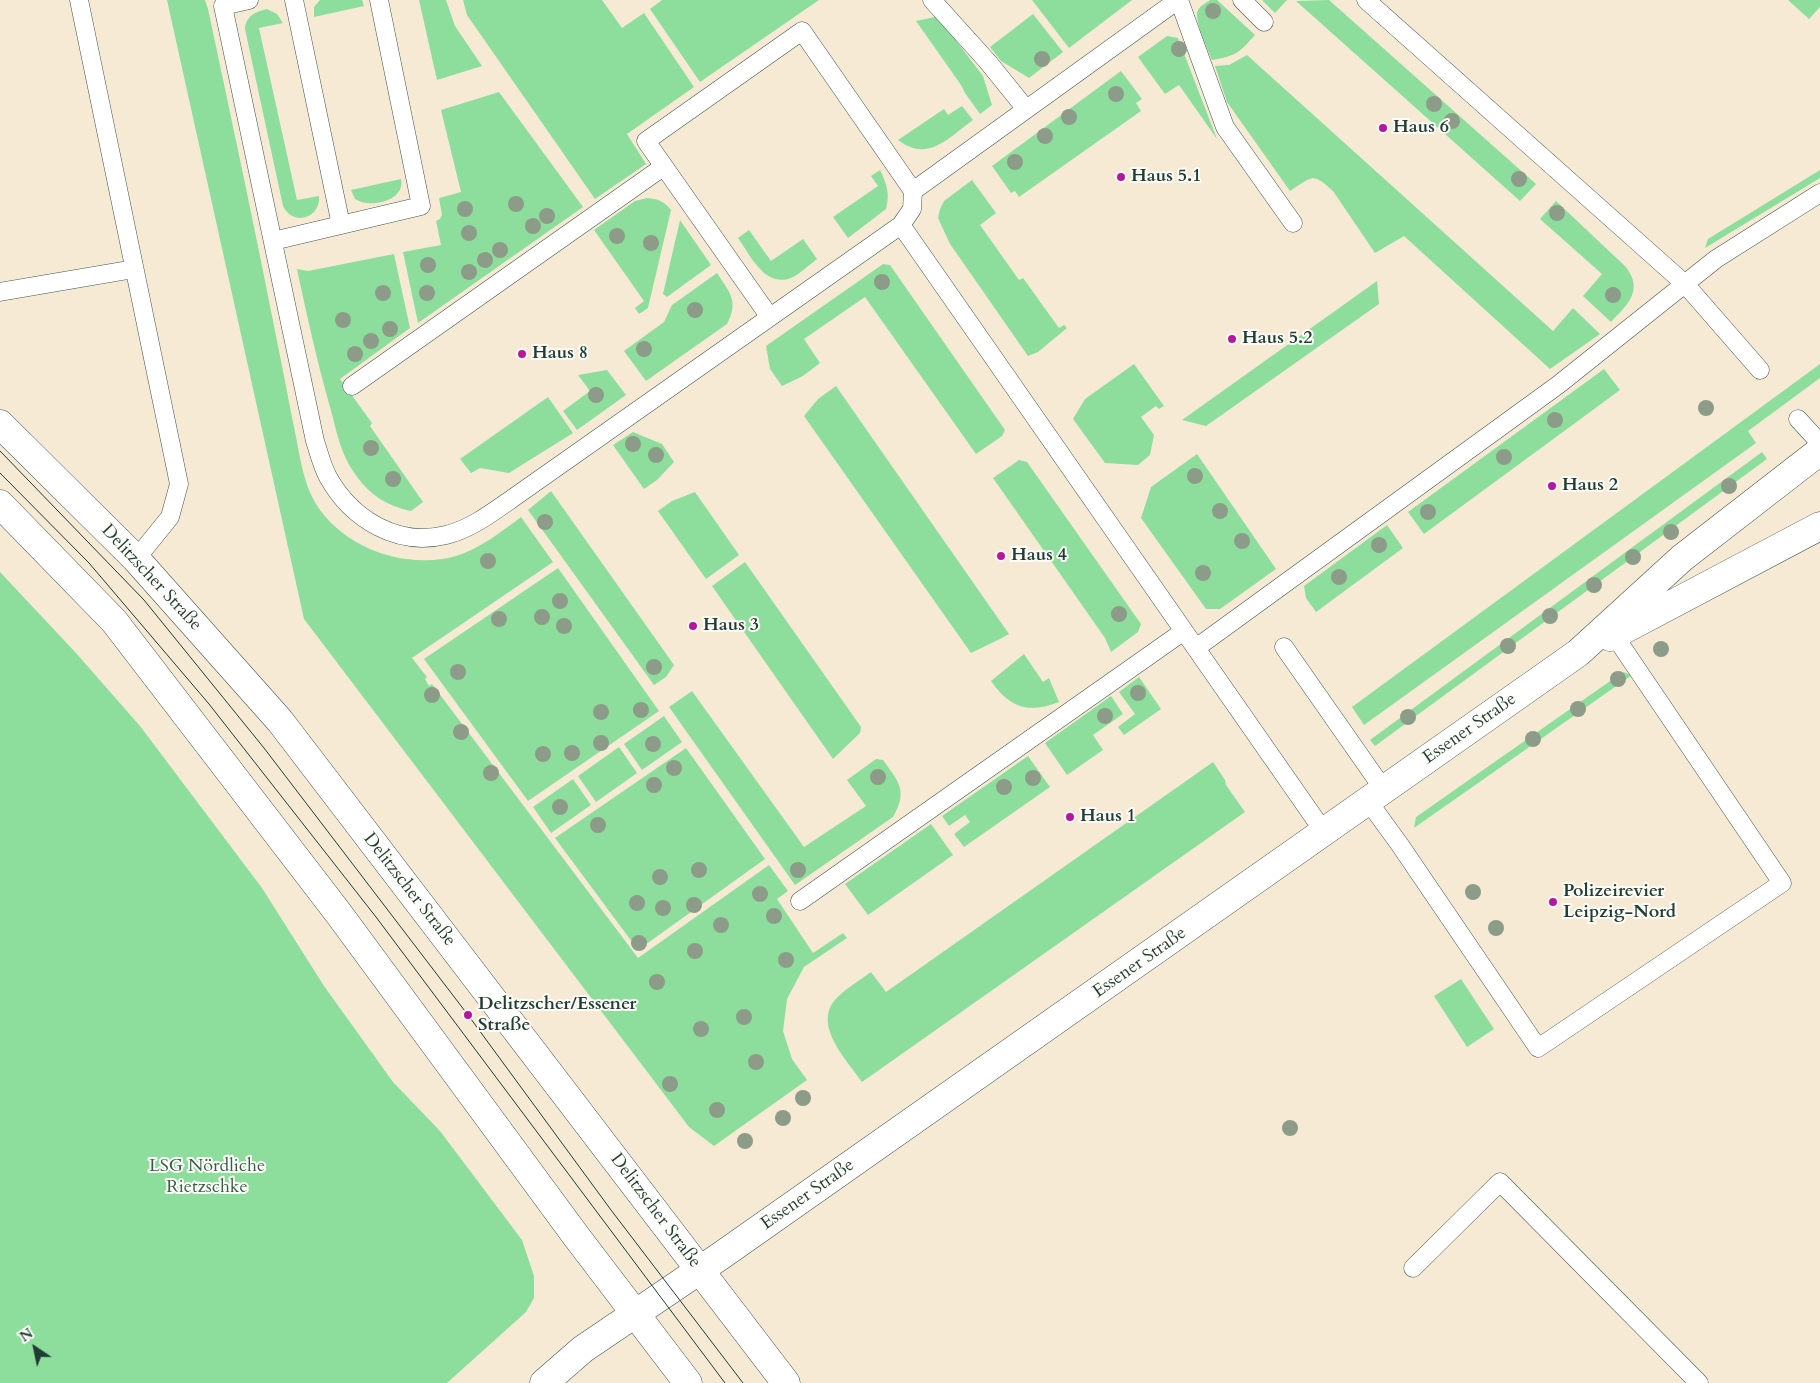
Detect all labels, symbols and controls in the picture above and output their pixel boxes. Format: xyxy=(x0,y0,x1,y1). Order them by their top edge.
place label: Haus 6 xyxy=(1393,117,1449,139)
marker: Haus 6 xyxy=(1377,122,1389,134)
place label: Haus 5.1 xyxy=(1131,166,1201,188)
marker: Haus 5.1 xyxy=(1115,171,1127,183)
place label: Haus 5.2 xyxy=(1242,328,1312,350)
marker: Haus 5.2 xyxy=(1226,333,1238,345)
place label: Haus 8 xyxy=(532,343,588,365)
marker: Haus 8 xyxy=(516,348,528,360)
place label: Haus 2 xyxy=(1562,475,1618,497)
marker: Haus 2 xyxy=(1546,480,1558,492)
street label: Delitzscher Straße xyxy=(96,520,206,636)
place label: Haus 4 xyxy=(1011,545,1067,567)
marker: Haus 4 xyxy=(995,550,1007,562)
place label: Haus 3 xyxy=(703,615,759,637)
marker: Haus 3 xyxy=(687,620,699,632)
street label: Essener Straße xyxy=(1419,689,1521,769)
place label: Haus 1 xyxy=(1080,806,1136,828)
marker: Haus 1 xyxy=(1064,811,1076,823)
street label: Delitzscher Straße xyxy=(358,829,460,951)
place label: Polizeirevier Leipzig-Nord xyxy=(1563,881,1676,924)
marker: Polizeirevier Leipzig-Nord xyxy=(1547,896,1559,908)
street label: Essener Straße xyxy=(1089,923,1191,1003)
place label: Delitzscher/Essener Straße xyxy=(478,994,637,1036)
marker: Delitzscher/Essener Straße xyxy=(462,1009,474,1021)
street label: Delitzscher Straße xyxy=(605,1149,705,1273)
street label: Essener Straße xyxy=(757,1155,859,1235)
park label: LSG Nördliche Rietzschke xyxy=(149,1156,265,1198)
north arrow xyxy=(10,1323,60,1373)
text: N xyxy=(16,1324,37,1346)

